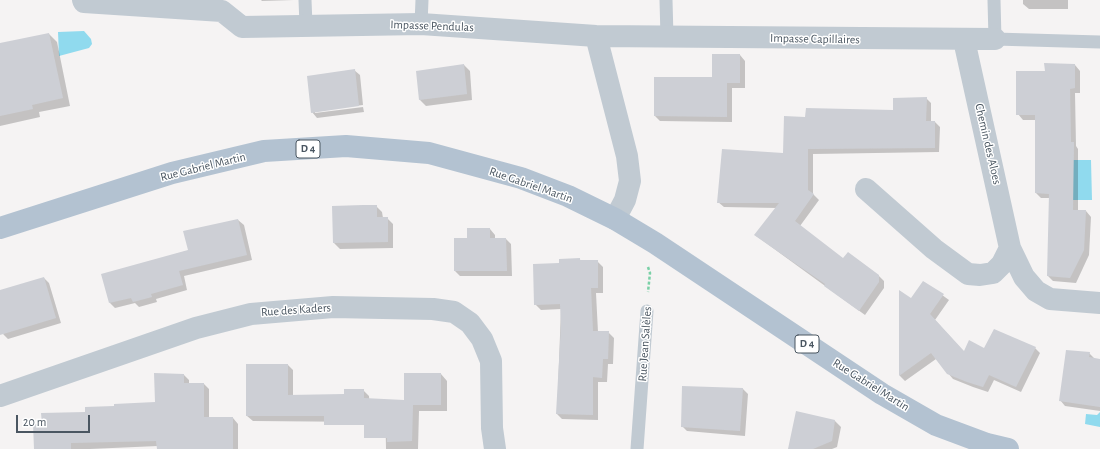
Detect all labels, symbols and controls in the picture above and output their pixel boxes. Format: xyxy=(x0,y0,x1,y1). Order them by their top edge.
street label: Impasse Pendulas xyxy=(390,17,474,35)
street label: Impasse Capillaires xyxy=(770,31,860,47)
street label: Chemin des Aloes xyxy=(972,102,1004,186)
road number: D 4 xyxy=(296,140,320,158)
street label: Rue Gabriel Martin xyxy=(159,149,247,185)
street label: Rue Gabriel Martin xyxy=(487,164,575,206)
street label: Rue des Kaders xyxy=(260,300,332,320)
street label: Rue Jean Salèles xyxy=(635,306,655,382)
road number: D 4 xyxy=(795,335,819,353)
street label: Rue Gabriel Martin xyxy=(830,356,912,414)
scale bar xyxy=(18,407,92,433)
text: 20 m xyxy=(23,416,46,428)

